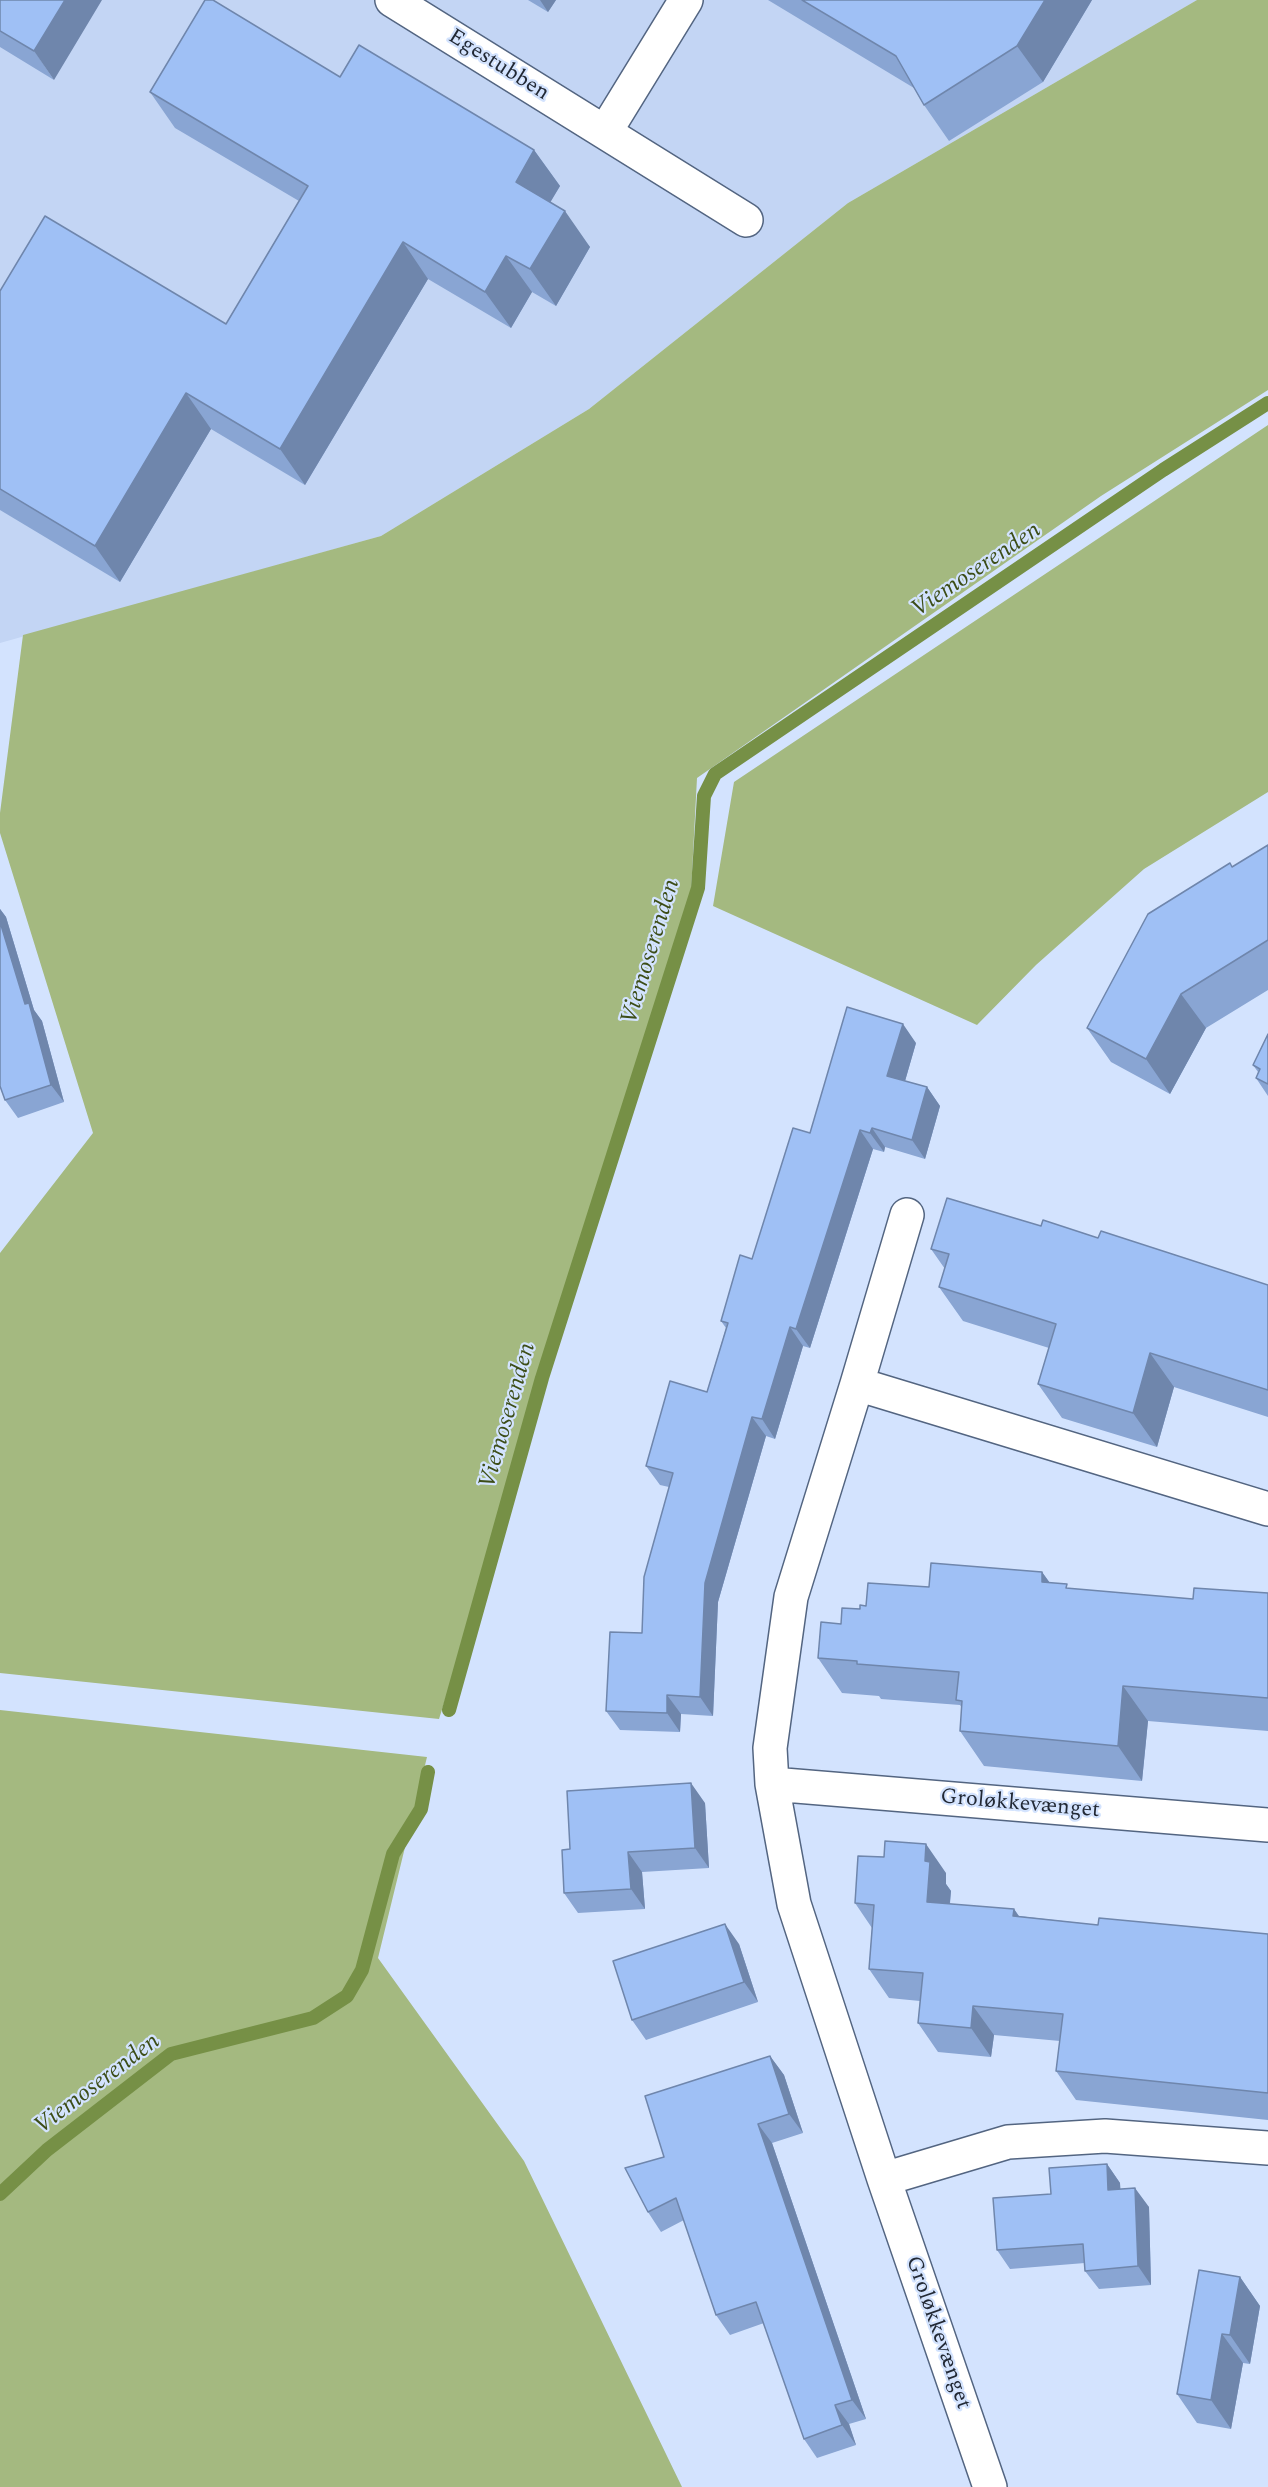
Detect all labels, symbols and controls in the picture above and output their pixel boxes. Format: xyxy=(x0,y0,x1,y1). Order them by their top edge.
street label: Egestubben xyxy=(443,25,553,107)
water label: Viemoserenden xyxy=(907,517,1047,625)
water label: Viemoserenden xyxy=(616,876,688,1028)
water label: Viemoserenden xyxy=(474,1340,544,1492)
street label: Groløkkevænget xyxy=(939,1785,1101,1825)
water label: Viemoserenden xyxy=(29,2028,167,2142)
street label: Groløkkevænget xyxy=(898,2253,976,2413)

